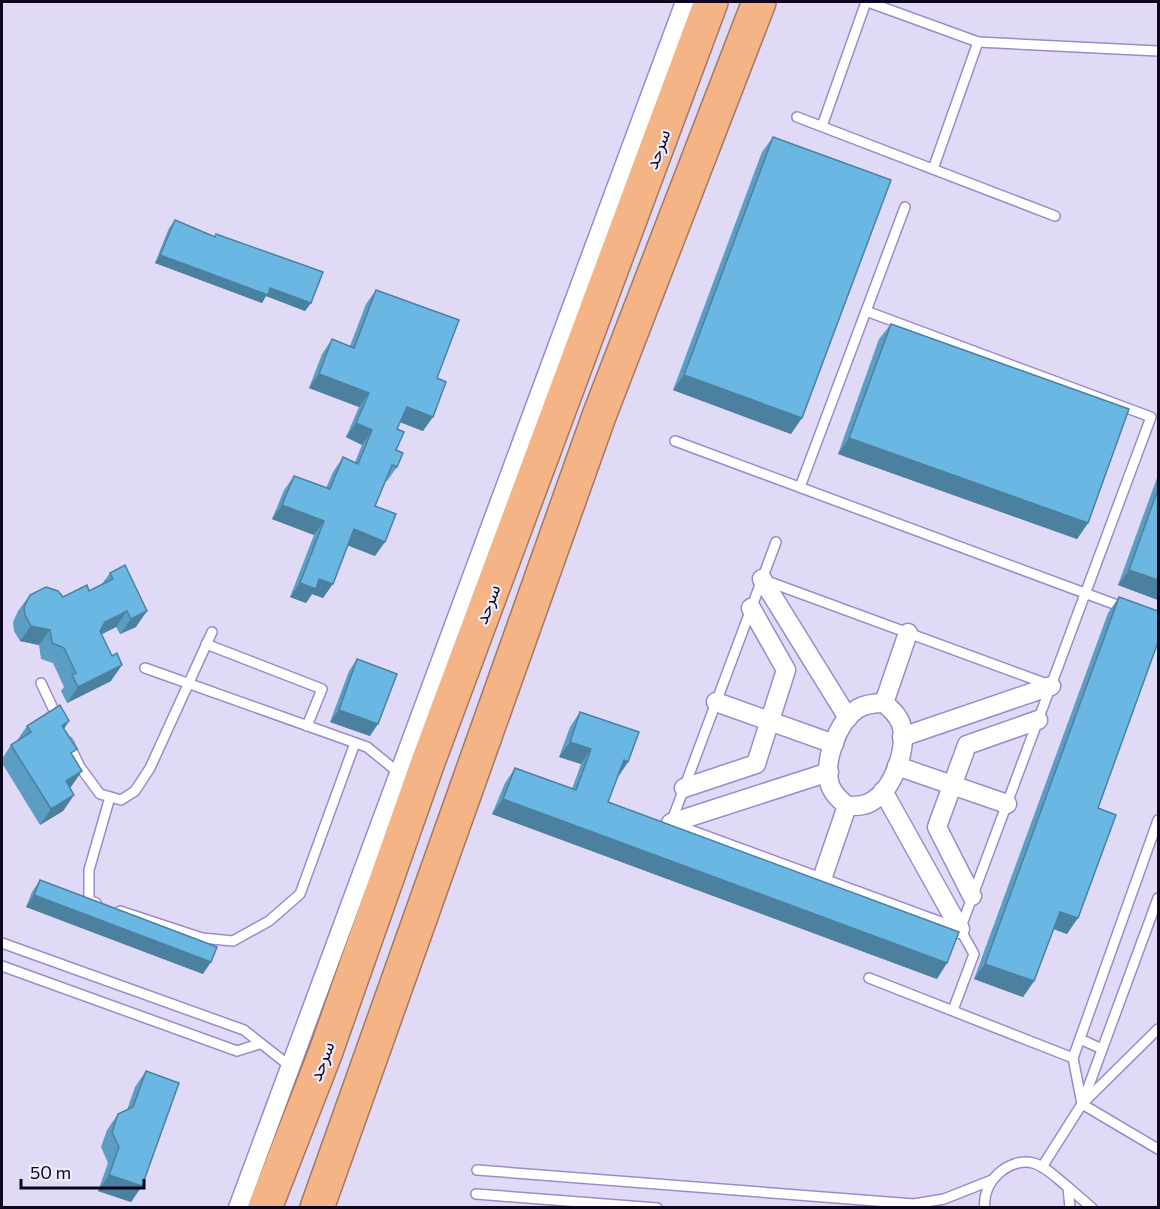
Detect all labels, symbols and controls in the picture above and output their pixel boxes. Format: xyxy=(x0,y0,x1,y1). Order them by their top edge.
street label: سرحد xyxy=(640,126,675,172)
street label: سرحد xyxy=(469,581,505,627)
street label: سرحد xyxy=(303,1038,339,1084)
scale bar xyxy=(21,1152,144,1190)
text: 50 m xyxy=(30,1161,71,1183)

